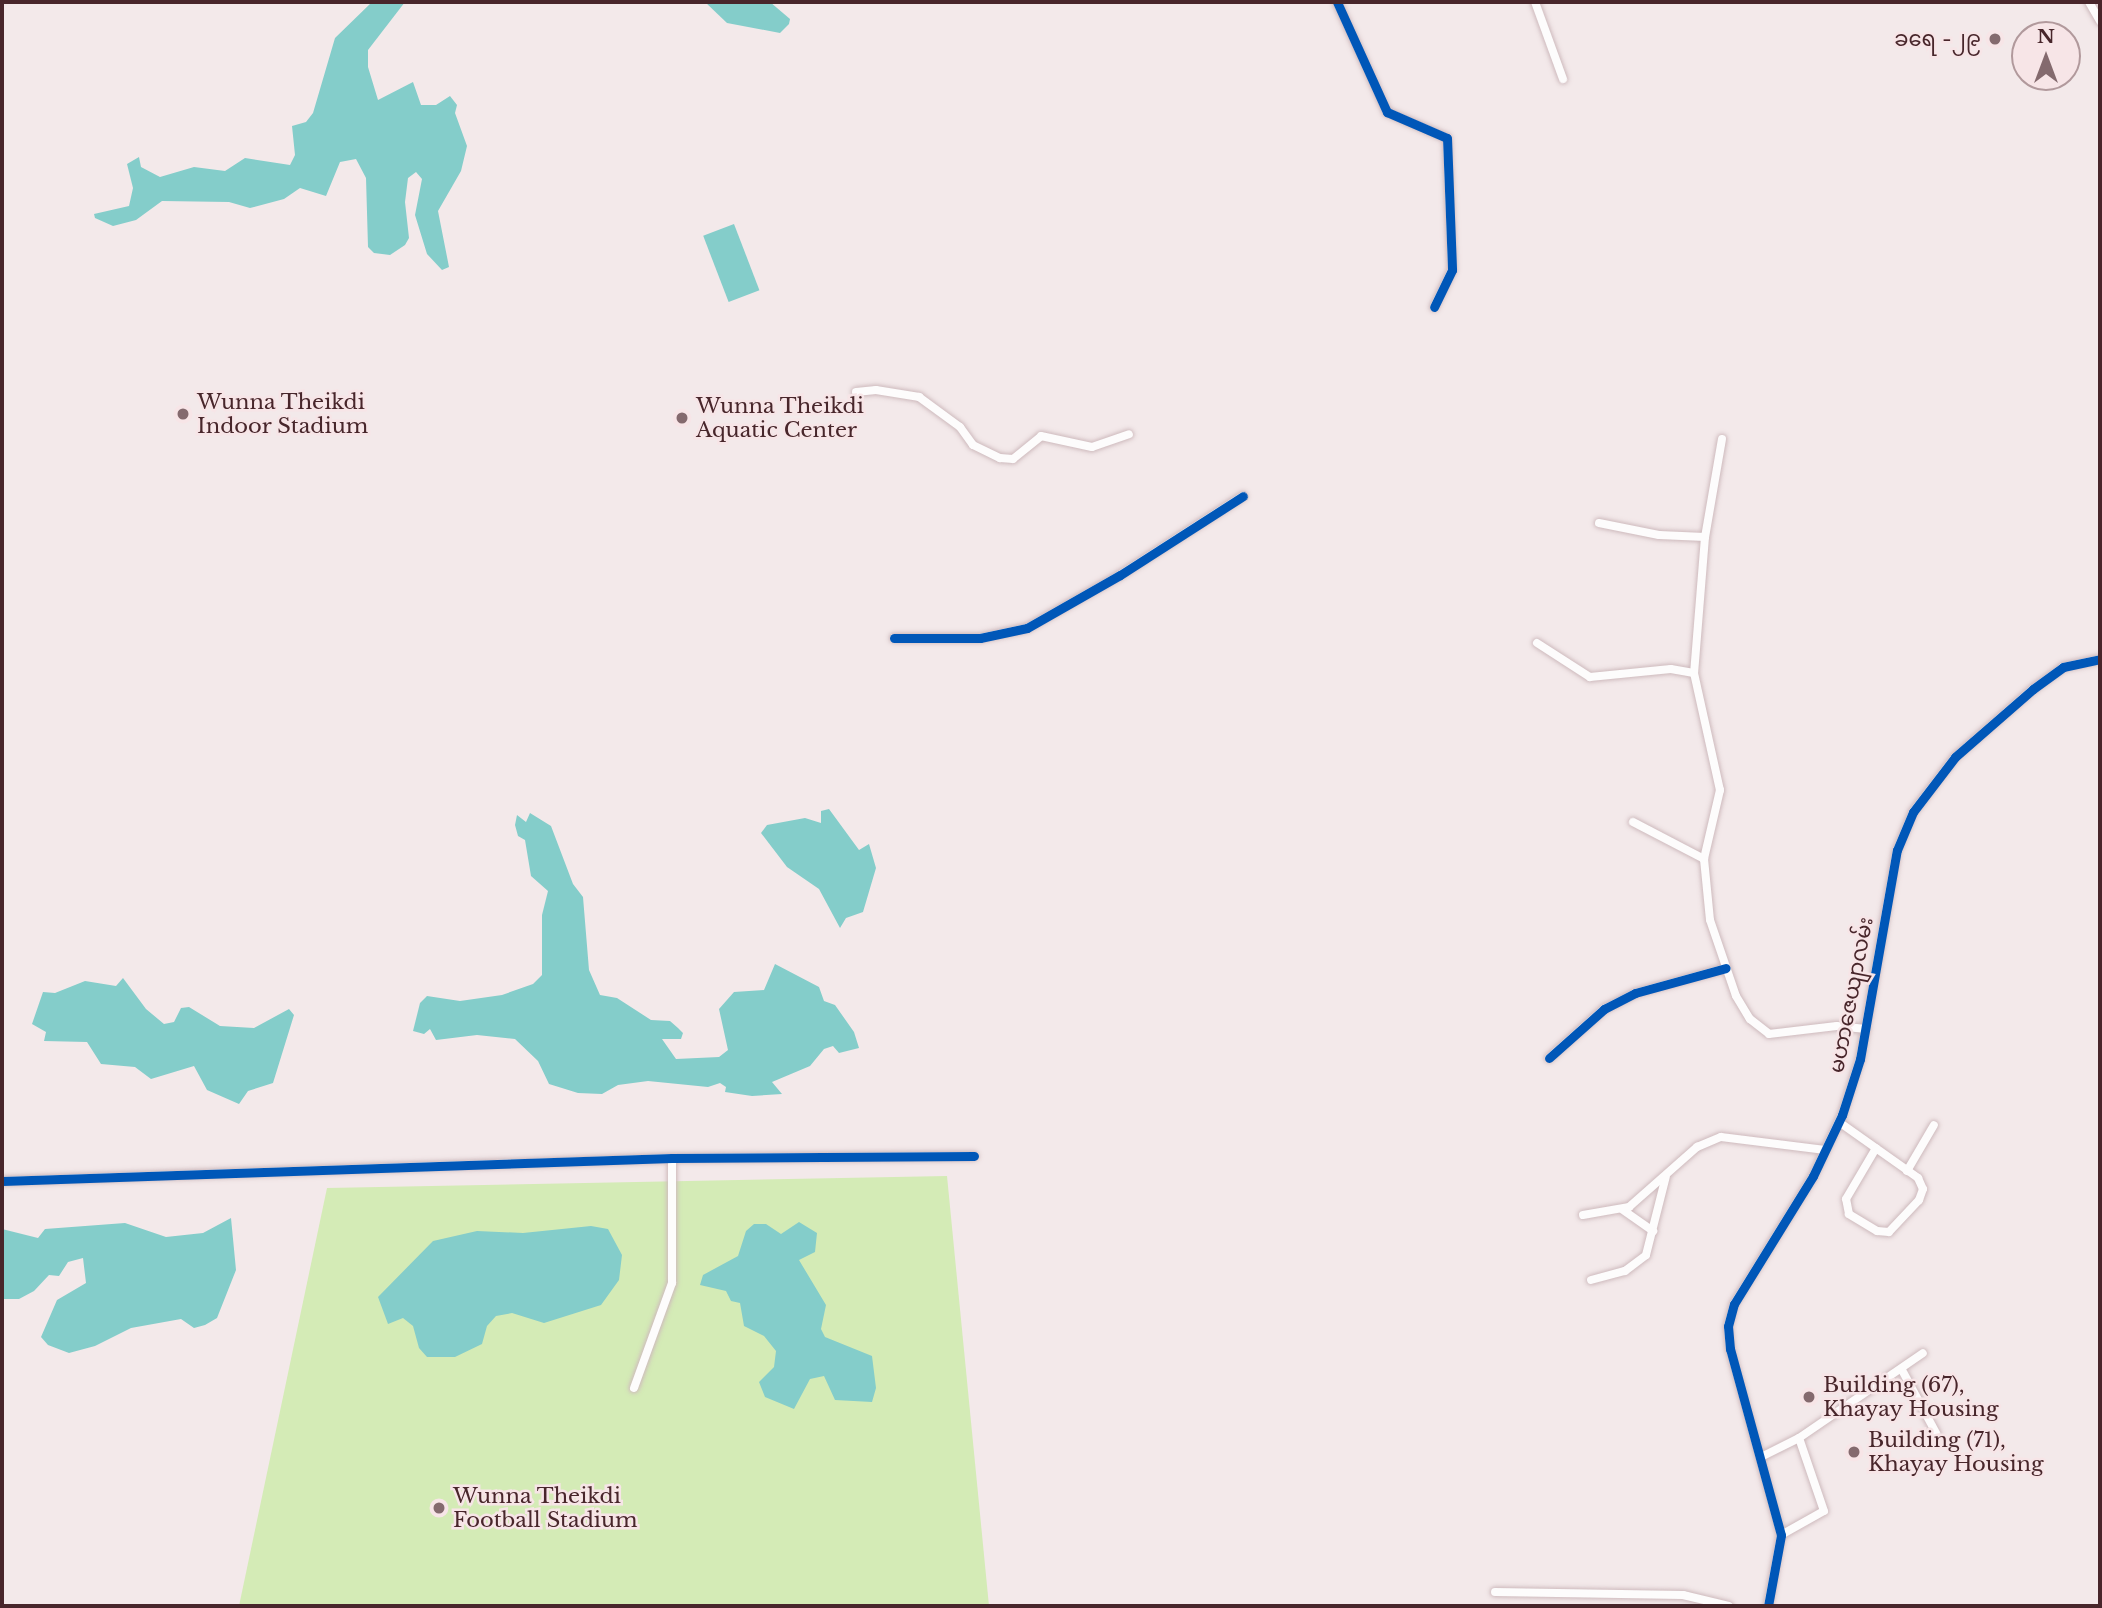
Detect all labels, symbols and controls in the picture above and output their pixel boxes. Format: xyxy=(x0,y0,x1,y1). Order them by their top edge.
north arrow xyxy=(2011,21,2081,91)
text: N xyxy=(2037,25,2055,48)
place label: ခရေ -၂၉ xyxy=(1894,26,1981,52)
marker: ခရေ -၂၉ xyxy=(1987,31,2003,47)
place label: Wunna Theikdi Indoor Stadium xyxy=(197,389,369,439)
place label: Wunna Theikdi Aquatic Center xyxy=(696,393,865,443)
marker: Wunna Theikdi Indoor Stadium xyxy=(175,406,191,422)
marker: Wunna Theikdi Aquatic Center xyxy=(674,410,690,426)
street label: မဟာဇေယျာလမ်း xyxy=(1824,915,1878,1075)
place label: Building (67), Khayay Housing xyxy=(1823,1372,1999,1422)
marker: Building (67), Khayay Housing xyxy=(1801,1389,1817,1405)
place label: Building (71), Khayay Housing xyxy=(1868,1427,2044,1477)
marker: Building (71), Khayay Housing xyxy=(1846,1444,1862,1460)
place label: Wunna Theikdi Football Stadium xyxy=(453,1483,638,1533)
marker: Wunna Theikdi Football Stadium xyxy=(431,1500,447,1516)

